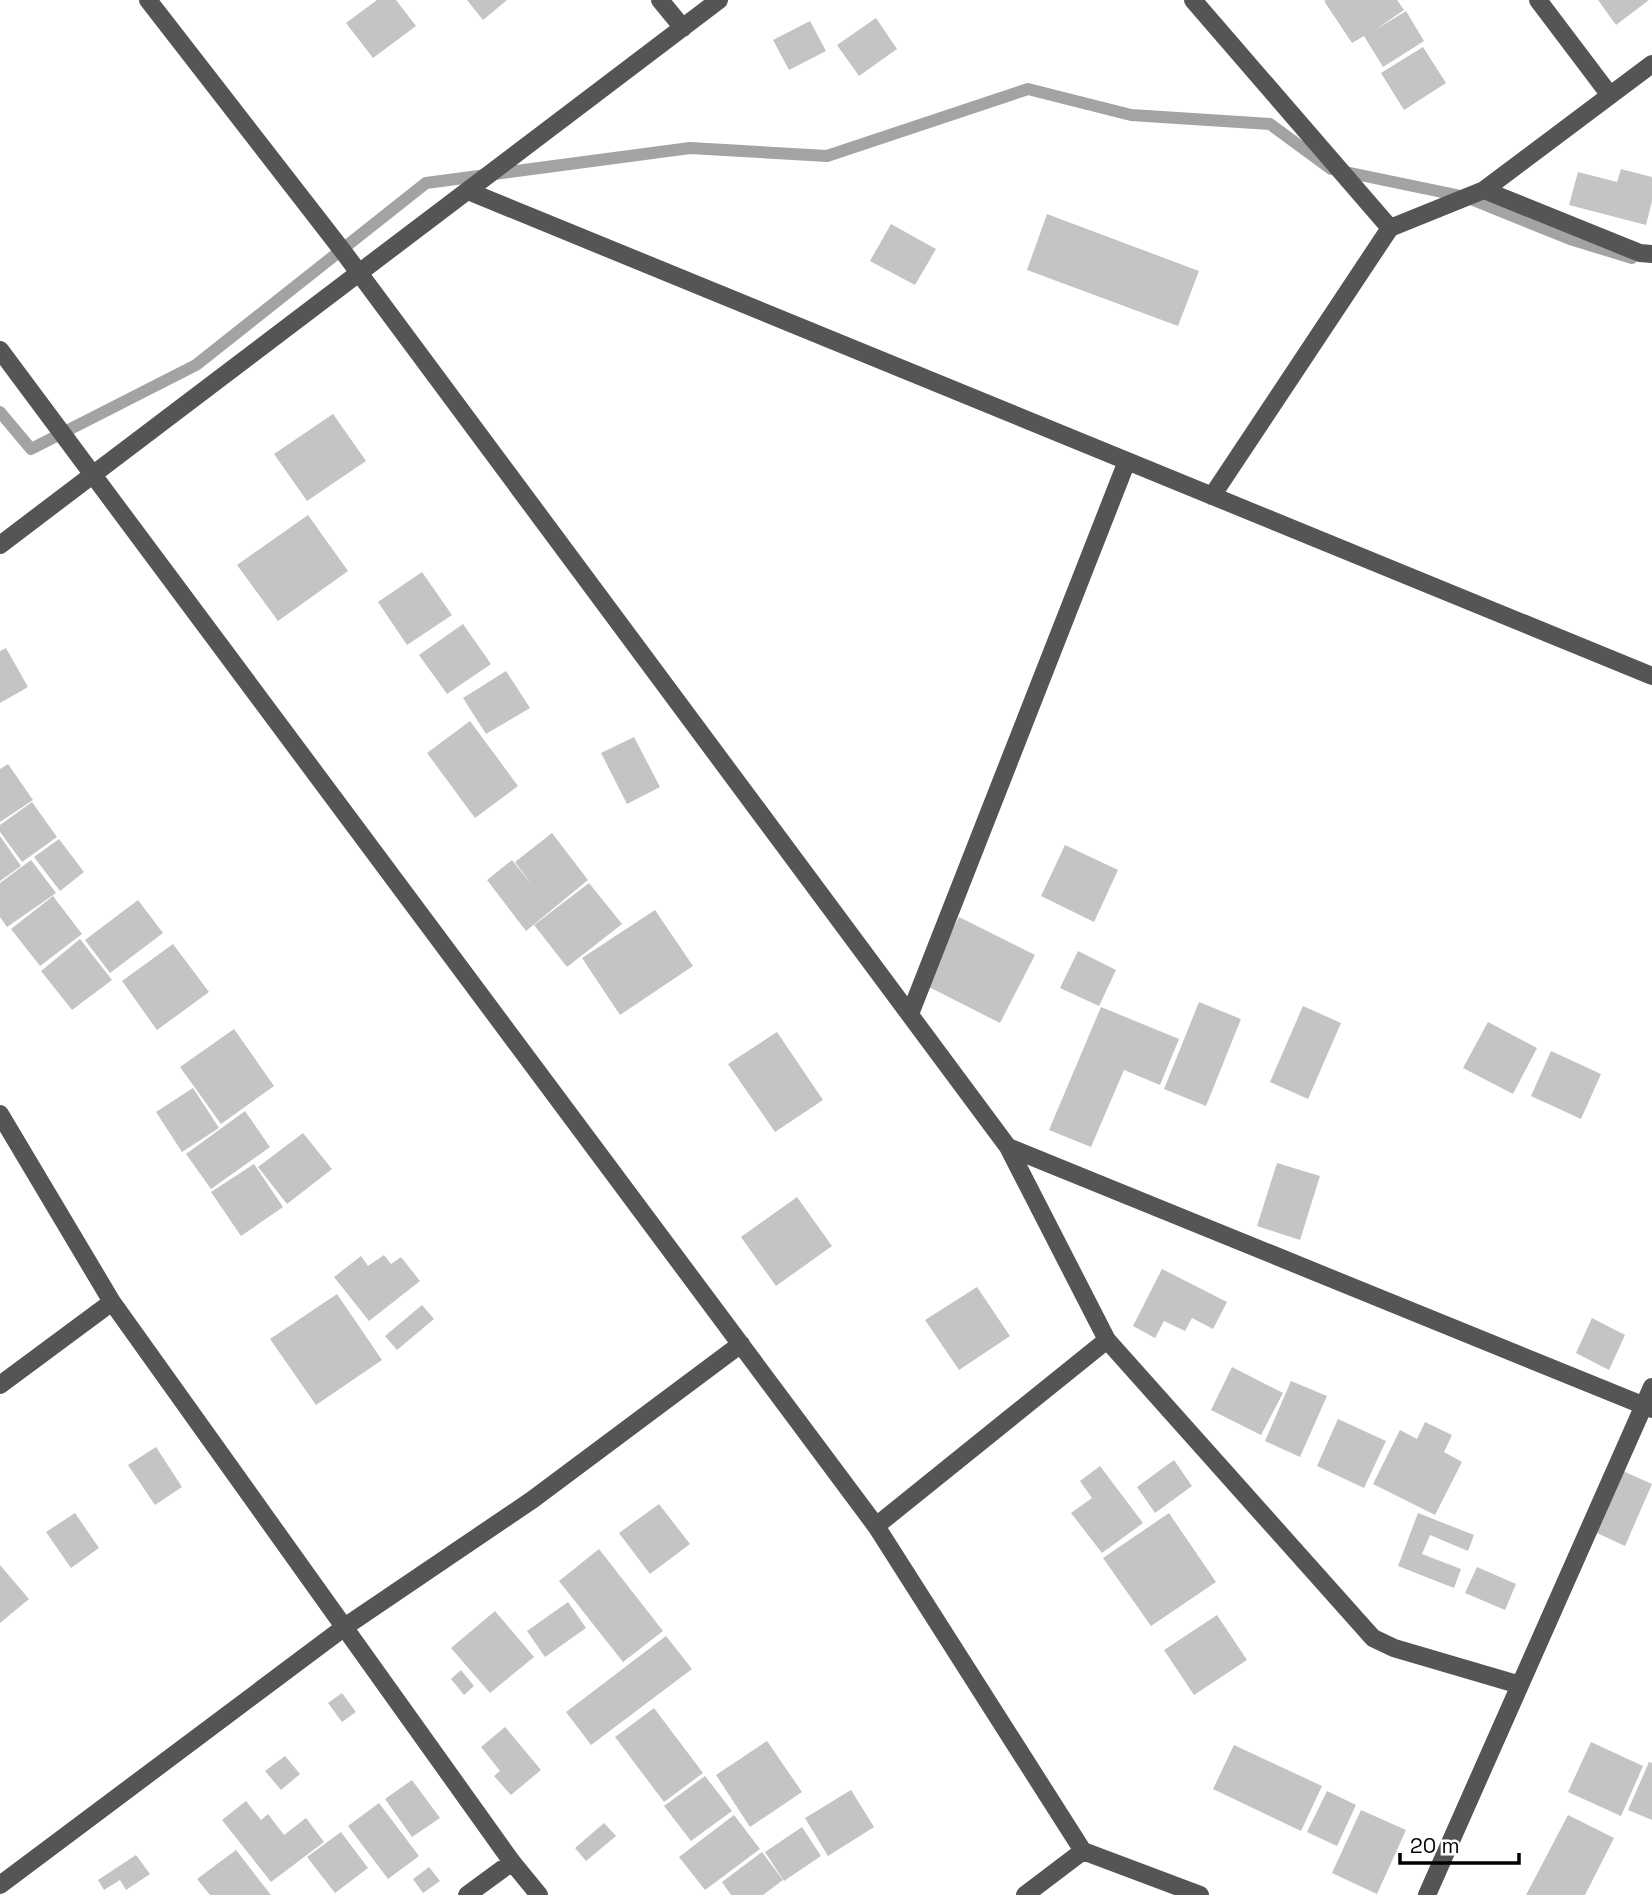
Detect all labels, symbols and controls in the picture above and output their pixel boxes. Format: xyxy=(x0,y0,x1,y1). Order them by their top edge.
scale bar xyxy=(1400,1822,1519,1866)
text: 20 m xyxy=(1410,1832,1460,1859)

